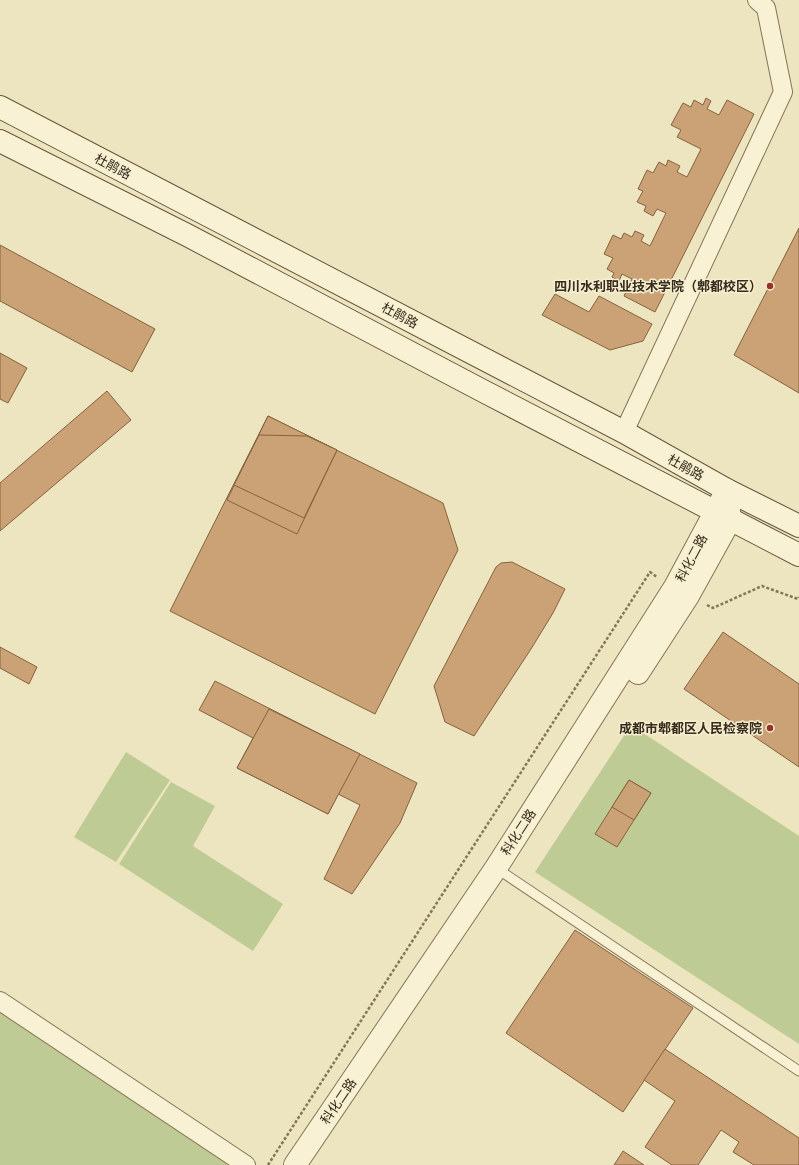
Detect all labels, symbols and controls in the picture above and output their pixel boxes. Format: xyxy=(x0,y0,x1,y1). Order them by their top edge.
street label: 杜鹃路 xyxy=(92,151,134,182)
place label: 四川水利职业技术学院（郫都校区） xyxy=(554,279,762,294)
marker: 四川水利职业技术学院（郫都校区） xyxy=(765,281,775,291)
street label: 杜鹃路 xyxy=(379,300,421,331)
street label: 杜鹃路 xyxy=(665,451,706,483)
street label: 科化二路 xyxy=(673,532,710,585)
place label: 成都市郫都区人民检察院 xyxy=(619,721,762,736)
marker: 成都市郫都区人民检察院 xyxy=(765,723,775,733)
street label: 科化二路 xyxy=(498,806,539,858)
street label: 科化二路 xyxy=(318,1076,359,1127)

